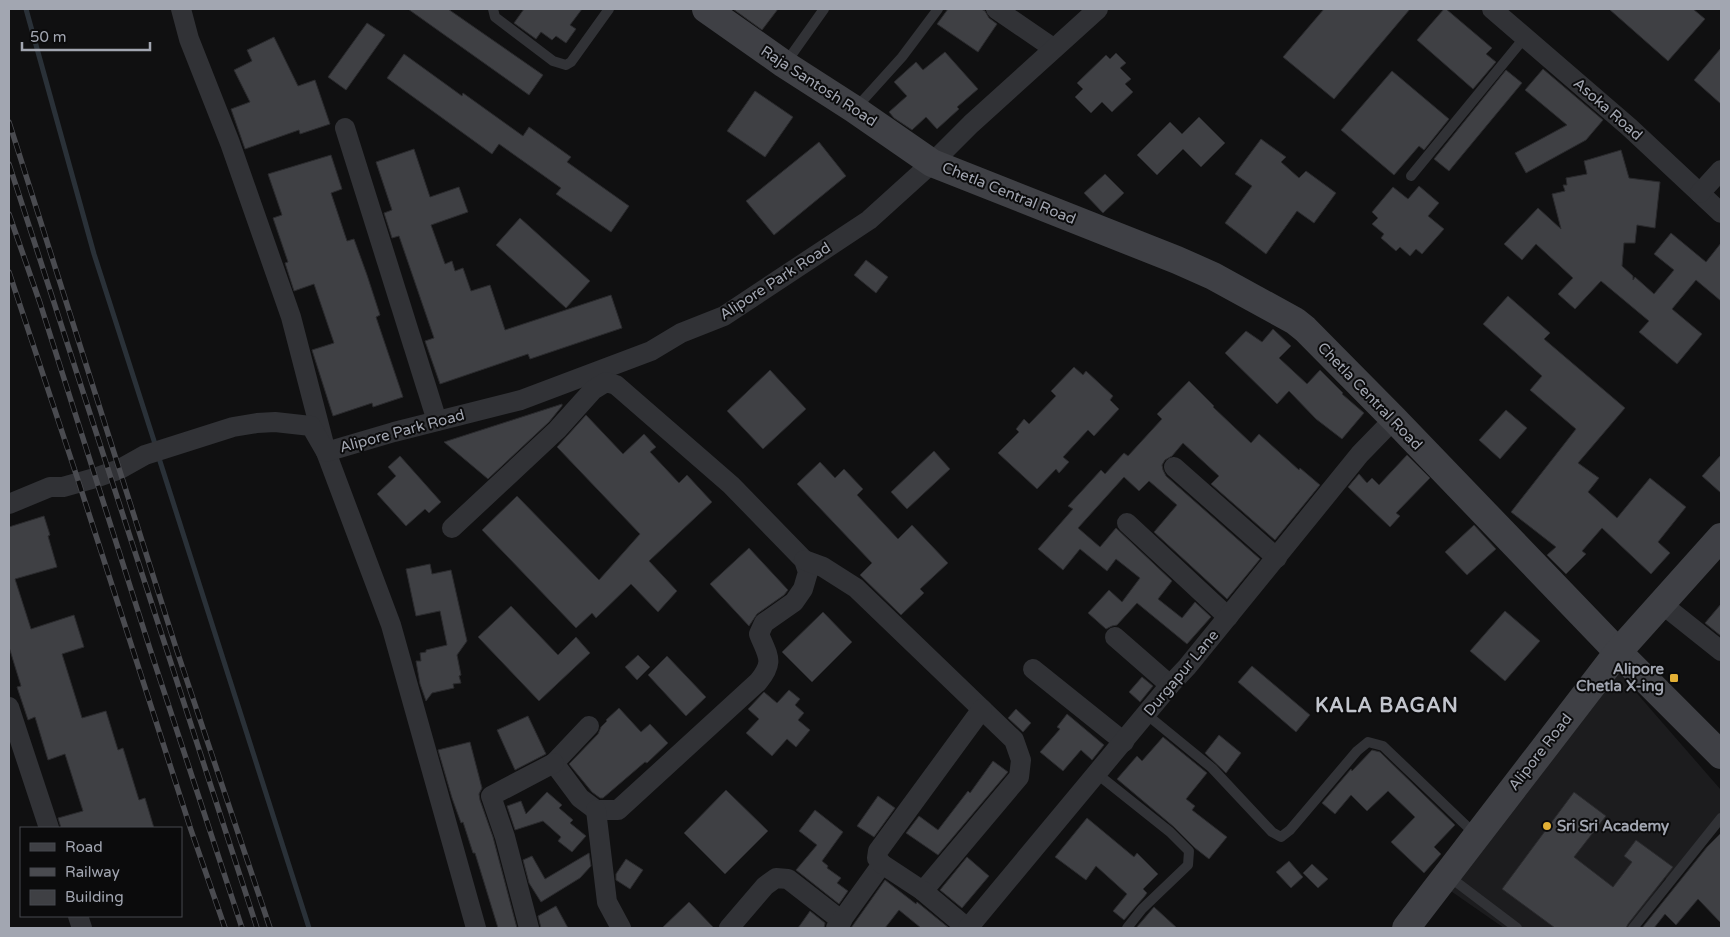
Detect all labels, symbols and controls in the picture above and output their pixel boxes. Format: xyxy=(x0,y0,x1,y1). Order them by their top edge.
scale bar xyxy=(22,20,150,52)
text: 50 m xyxy=(30,28,67,46)
street label: Raja Santosh Road xyxy=(758,42,880,130)
street label: Asoka Road xyxy=(1570,74,1646,144)
street label: Chetla Central Road xyxy=(939,158,1079,228)
street label: Alipore Park Road xyxy=(716,238,834,324)
street label: Chetla Central Road xyxy=(1314,338,1426,454)
street label: Alipore Park Road xyxy=(338,406,466,456)
street label: Durgapur Lane xyxy=(1140,626,1222,720)
place label: Alipore Chetla X-ing xyxy=(1576,660,1665,696)
marker: Alipore Chetla X-ing xyxy=(1668,672,1680,684)
district label: KALA BAGAN xyxy=(1315,694,1459,718)
street label: Alipore Road xyxy=(1504,710,1576,794)
place label: Sri Sri Academy xyxy=(1557,817,1669,836)
marker: Sri Sri Academy xyxy=(1541,820,1553,832)
legend xyxy=(20,827,182,917)
text: Road xyxy=(65,838,103,856)
text: Railway xyxy=(65,863,120,881)
text: Building xyxy=(65,888,124,906)

